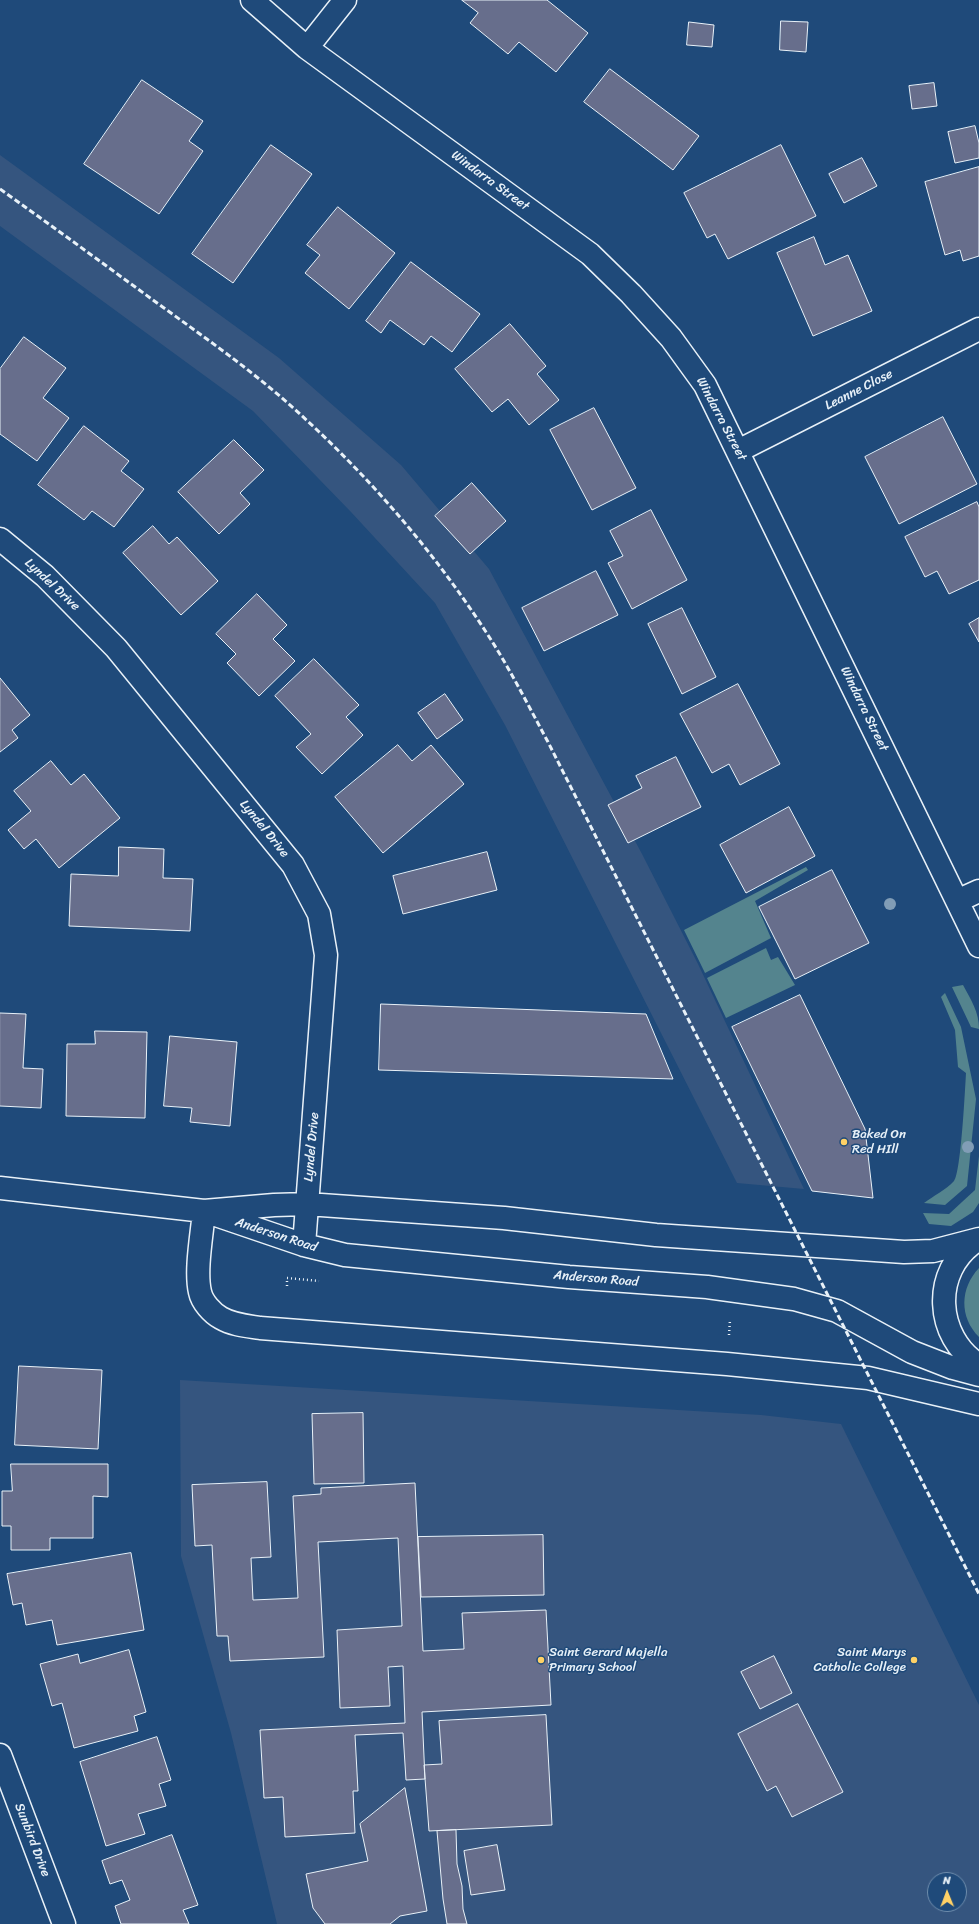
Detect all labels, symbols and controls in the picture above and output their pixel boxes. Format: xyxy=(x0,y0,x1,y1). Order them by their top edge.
street label: Windarra Street xyxy=(448,148,532,214)
street label: Leanne Close xyxy=(823,366,895,414)
street label: Windarra Street xyxy=(692,375,750,463)
street label: Lyndel Drive xyxy=(21,555,83,615)
street label: Windarra Street xyxy=(837,664,891,754)
street label: Lyndel Drive xyxy=(236,797,292,861)
street label: Lyndel Drive xyxy=(301,1112,323,1182)
place label: Baked On Red HIll xyxy=(852,1127,906,1158)
marker: Baked On Red HIll xyxy=(839,1137,849,1147)
street label: Anderson Road xyxy=(233,1214,319,1256)
street label: Anderson Road xyxy=(553,1268,639,1290)
place label: Saint Gerard Majella Primary School xyxy=(549,1645,668,1676)
place label: Saint Marys Catholic College xyxy=(813,1645,906,1676)
marker: Saint Gerard Majella Primary School xyxy=(536,1655,546,1665)
marker: Saint Marys Catholic College xyxy=(909,1655,919,1665)
street label: Sunbird Drive xyxy=(11,1801,53,1879)
text: N xyxy=(943,1871,951,1890)
north arrow xyxy=(927,1872,967,1912)

